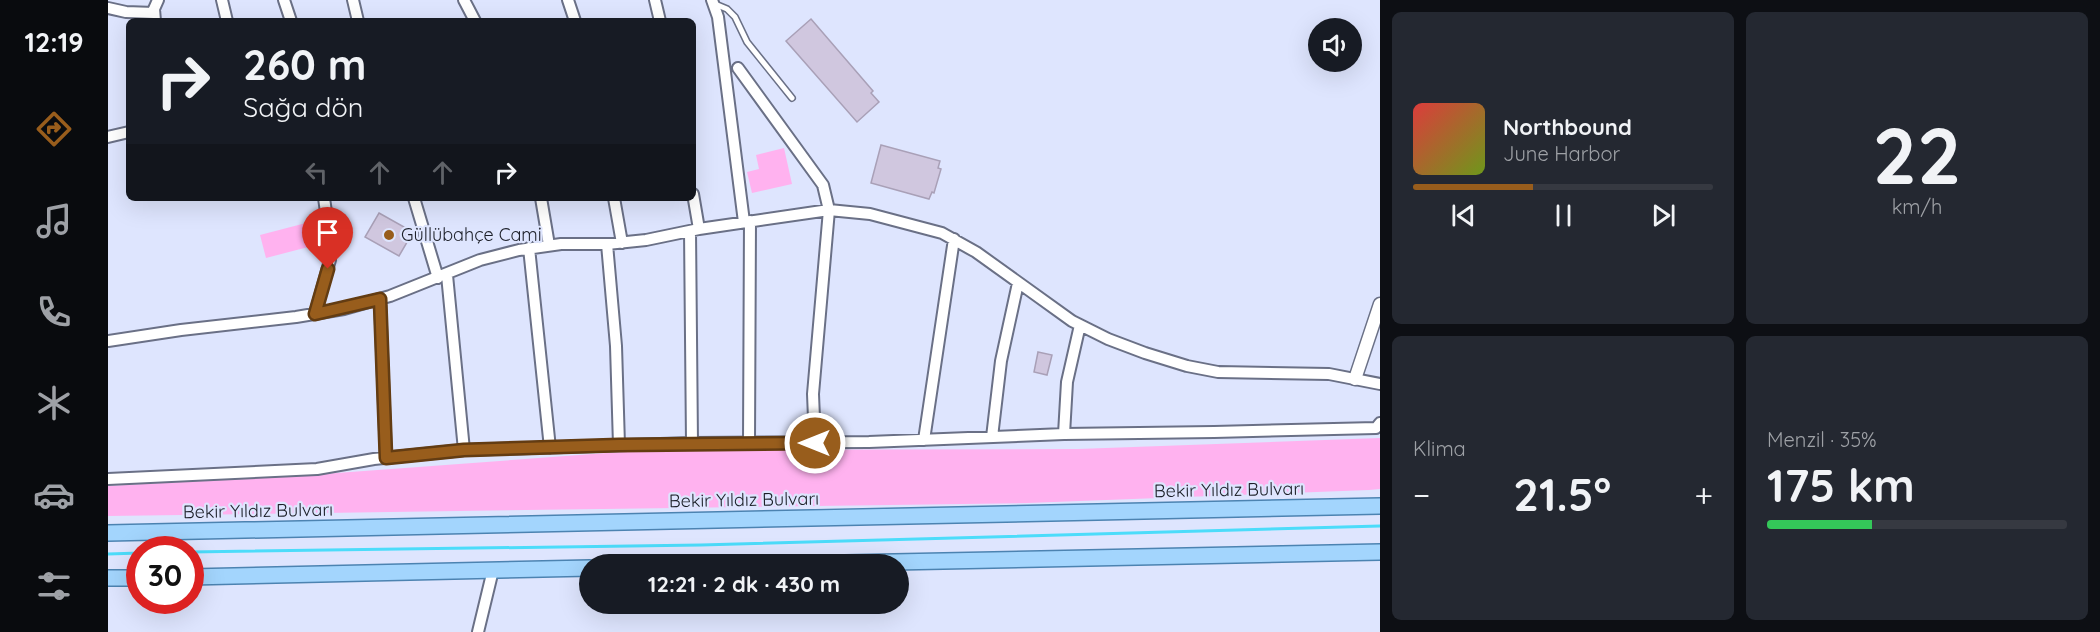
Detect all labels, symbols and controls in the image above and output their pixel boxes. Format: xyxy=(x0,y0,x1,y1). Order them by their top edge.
map controls xyxy=(1308,18,1362,72)
button: sound xyxy=(1308,18,1362,72)
text: 12:19 xyxy=(24,25,84,59)
text: 260 m xyxy=(243,38,366,91)
icon: right xyxy=(144,42,222,120)
text: Sağa dön xyxy=(243,90,363,124)
text: 22 xyxy=(1873,106,1961,204)
icon: directions xyxy=(33,108,75,150)
text: Northbound xyxy=(1503,113,1632,141)
text: June Harbor xyxy=(1503,141,1620,166)
icon: left xyxy=(300,156,333,189)
icon: ahead xyxy=(363,156,396,189)
icon: ahead xyxy=(426,156,459,189)
icon: right xyxy=(489,156,522,189)
text: km/h xyxy=(1892,194,1942,219)
icon: previous xyxy=(1447,199,1480,232)
icon: pause xyxy=(1547,199,1580,232)
icon: next xyxy=(1647,199,1680,232)
icon: music xyxy=(33,200,75,242)
pin xyxy=(302,207,353,269)
icon: arrive xyxy=(311,216,344,249)
place label: Güllübahçe Cami xyxy=(401,223,542,246)
marker: Güllübahçe Cami xyxy=(382,228,396,242)
icon: phone xyxy=(33,291,75,333)
icon: climate xyxy=(33,382,75,424)
position arrow xyxy=(783,411,847,475)
text: Menzil · 35% xyxy=(1767,427,1877,452)
text: Klima xyxy=(1413,436,1466,461)
text: 175 km xyxy=(1767,457,1915,513)
text: 21.5° xyxy=(1513,466,1611,522)
icon: car xyxy=(33,474,75,516)
text: − xyxy=(1413,474,1430,515)
text: + xyxy=(1694,474,1713,515)
street label: Bekir Yıldız Bulvarı xyxy=(1154,477,1304,502)
street label: Bekir Yıldız Bulvarı xyxy=(669,487,819,512)
street label: Bekir Yıldız Bulvarı xyxy=(183,498,333,523)
speed limit sign: 30 xyxy=(126,536,204,614)
icon: filters xyxy=(33,565,75,607)
text: 12:21 · 2 dk · 430 m xyxy=(648,570,840,598)

